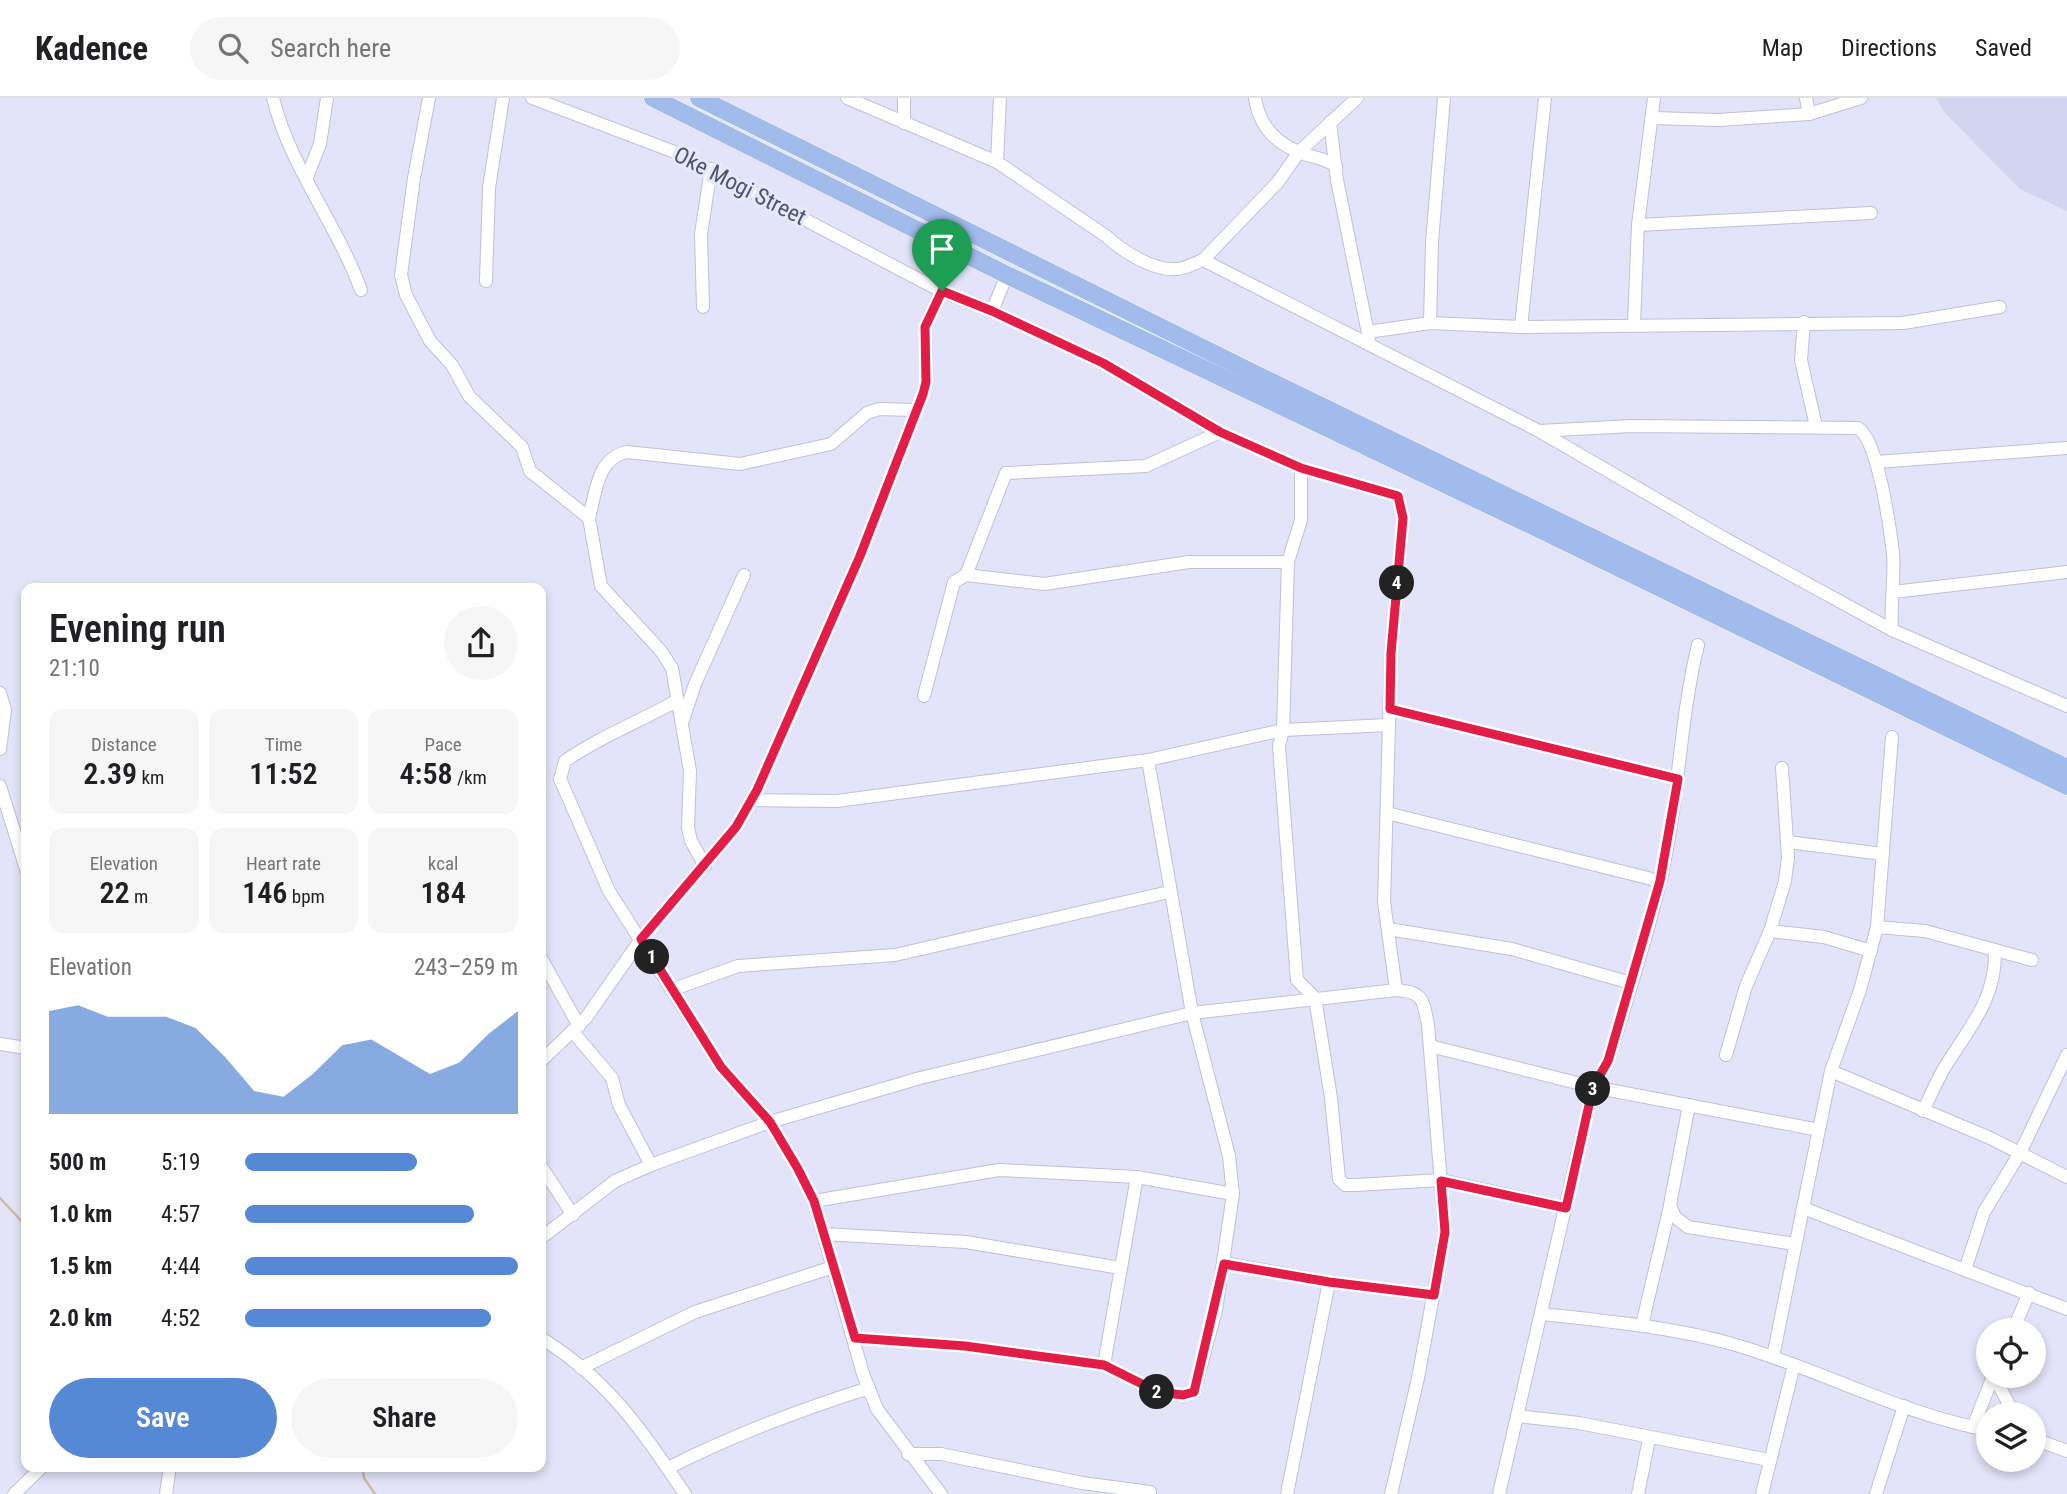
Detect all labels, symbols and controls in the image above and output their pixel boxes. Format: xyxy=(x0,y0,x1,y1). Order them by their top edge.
search box xyxy=(190,17,680,80)
text: Kadence xyxy=(35,29,148,68)
icon: search xyxy=(214,29,252,67)
text: Search here xyxy=(270,33,391,63)
text: Map xyxy=(1762,34,1803,62)
text: Directions xyxy=(1841,34,1937,62)
text: Saved xyxy=(1975,34,2032,62)
street label: Oke Mogi Street xyxy=(669,141,811,231)
pin xyxy=(912,219,972,291)
icon: arrive xyxy=(923,230,961,268)
pin: 4 xyxy=(1380,566,1414,601)
text: 4 xyxy=(1392,571,1401,594)
button: share xyxy=(444,606,518,680)
text: Evening run xyxy=(49,607,226,651)
text: 21:10 xyxy=(49,655,100,682)
text: Distance xyxy=(91,733,157,756)
text: Time xyxy=(265,733,302,756)
text: Pace xyxy=(425,733,462,756)
text: 2.39 xyxy=(83,756,137,791)
text: 11:52 xyxy=(249,756,318,791)
text: 4:58 xyxy=(399,756,453,791)
text: km xyxy=(137,766,164,789)
text: /km xyxy=(453,766,487,789)
text: Elevation xyxy=(90,852,158,875)
text: Heart rate xyxy=(246,852,321,875)
text: kcal xyxy=(428,852,458,875)
text: 22 xyxy=(99,875,130,910)
text: 146 xyxy=(242,875,287,910)
text: 184 xyxy=(421,875,466,910)
text: m xyxy=(130,885,148,908)
text: bpm xyxy=(287,885,325,908)
pin: 1 xyxy=(634,940,670,974)
text: 1 xyxy=(647,945,656,968)
text: Elevation xyxy=(49,954,132,981)
text: 243–259 m xyxy=(414,954,518,981)
pin: 3 xyxy=(1576,1072,1610,1107)
text: 3 xyxy=(1588,1077,1597,1100)
text: 500 m xyxy=(49,1149,106,1176)
text: 5:19 xyxy=(161,1149,200,1176)
text: 1.0 km xyxy=(49,1201,112,1228)
text: 4:57 xyxy=(161,1201,200,1228)
text: 1.5 km xyxy=(49,1253,112,1280)
text: 4:44 xyxy=(161,1253,200,1280)
text: 2.0 km xyxy=(49,1305,112,1332)
text: 4:52 xyxy=(161,1305,200,1332)
map controls xyxy=(1976,1318,2046,1472)
button: locate xyxy=(1976,1318,2046,1388)
pin: 2 xyxy=(1140,1374,1174,1410)
button: Save xyxy=(49,1378,277,1458)
button: Share xyxy=(291,1378,518,1458)
text: 2 xyxy=(1152,1380,1161,1403)
button: layers xyxy=(1976,1402,2046,1472)

